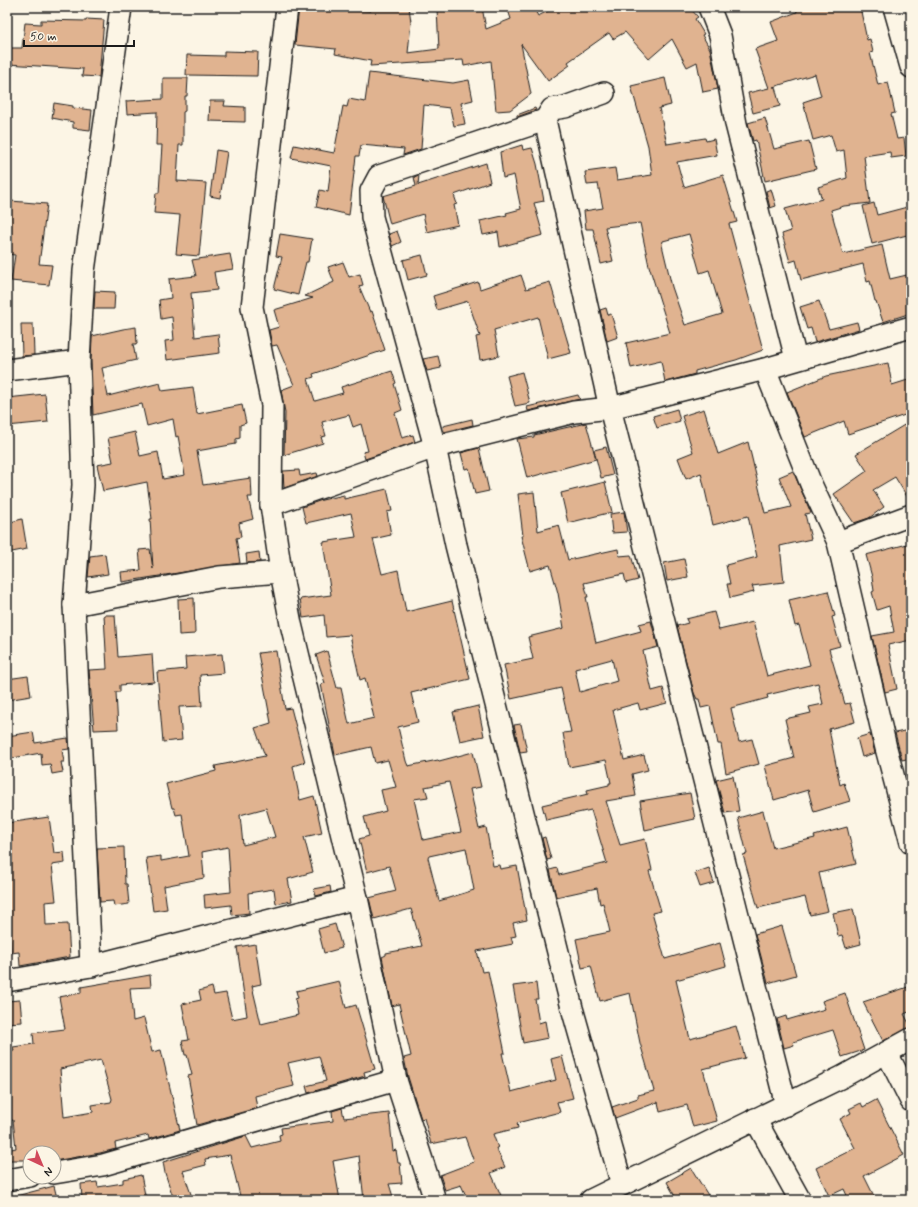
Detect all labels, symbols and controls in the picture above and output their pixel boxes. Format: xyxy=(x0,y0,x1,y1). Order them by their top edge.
scale bar xyxy=(24,22,134,48)
text: 50 m xyxy=(30,29,57,45)
north arrow xyxy=(22,1145,62,1185)
text: N xyxy=(41,1164,56,1179)

